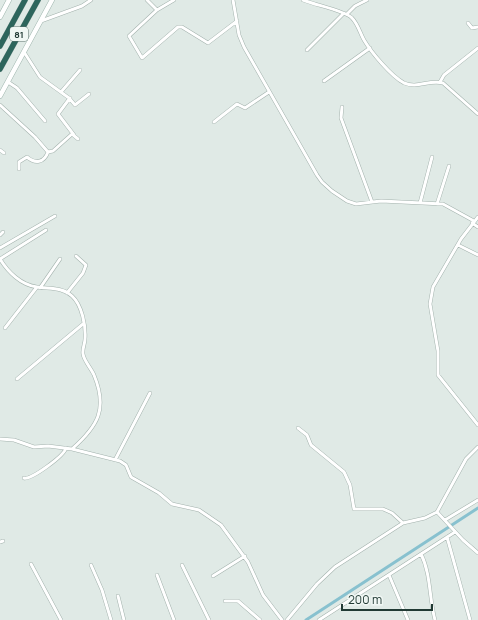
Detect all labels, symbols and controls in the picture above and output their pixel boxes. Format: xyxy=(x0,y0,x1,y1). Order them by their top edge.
road number: 81 xyxy=(10,27,28,41)
scale bar xyxy=(342,586,432,612)
text: 200 m xyxy=(348,591,382,608)

